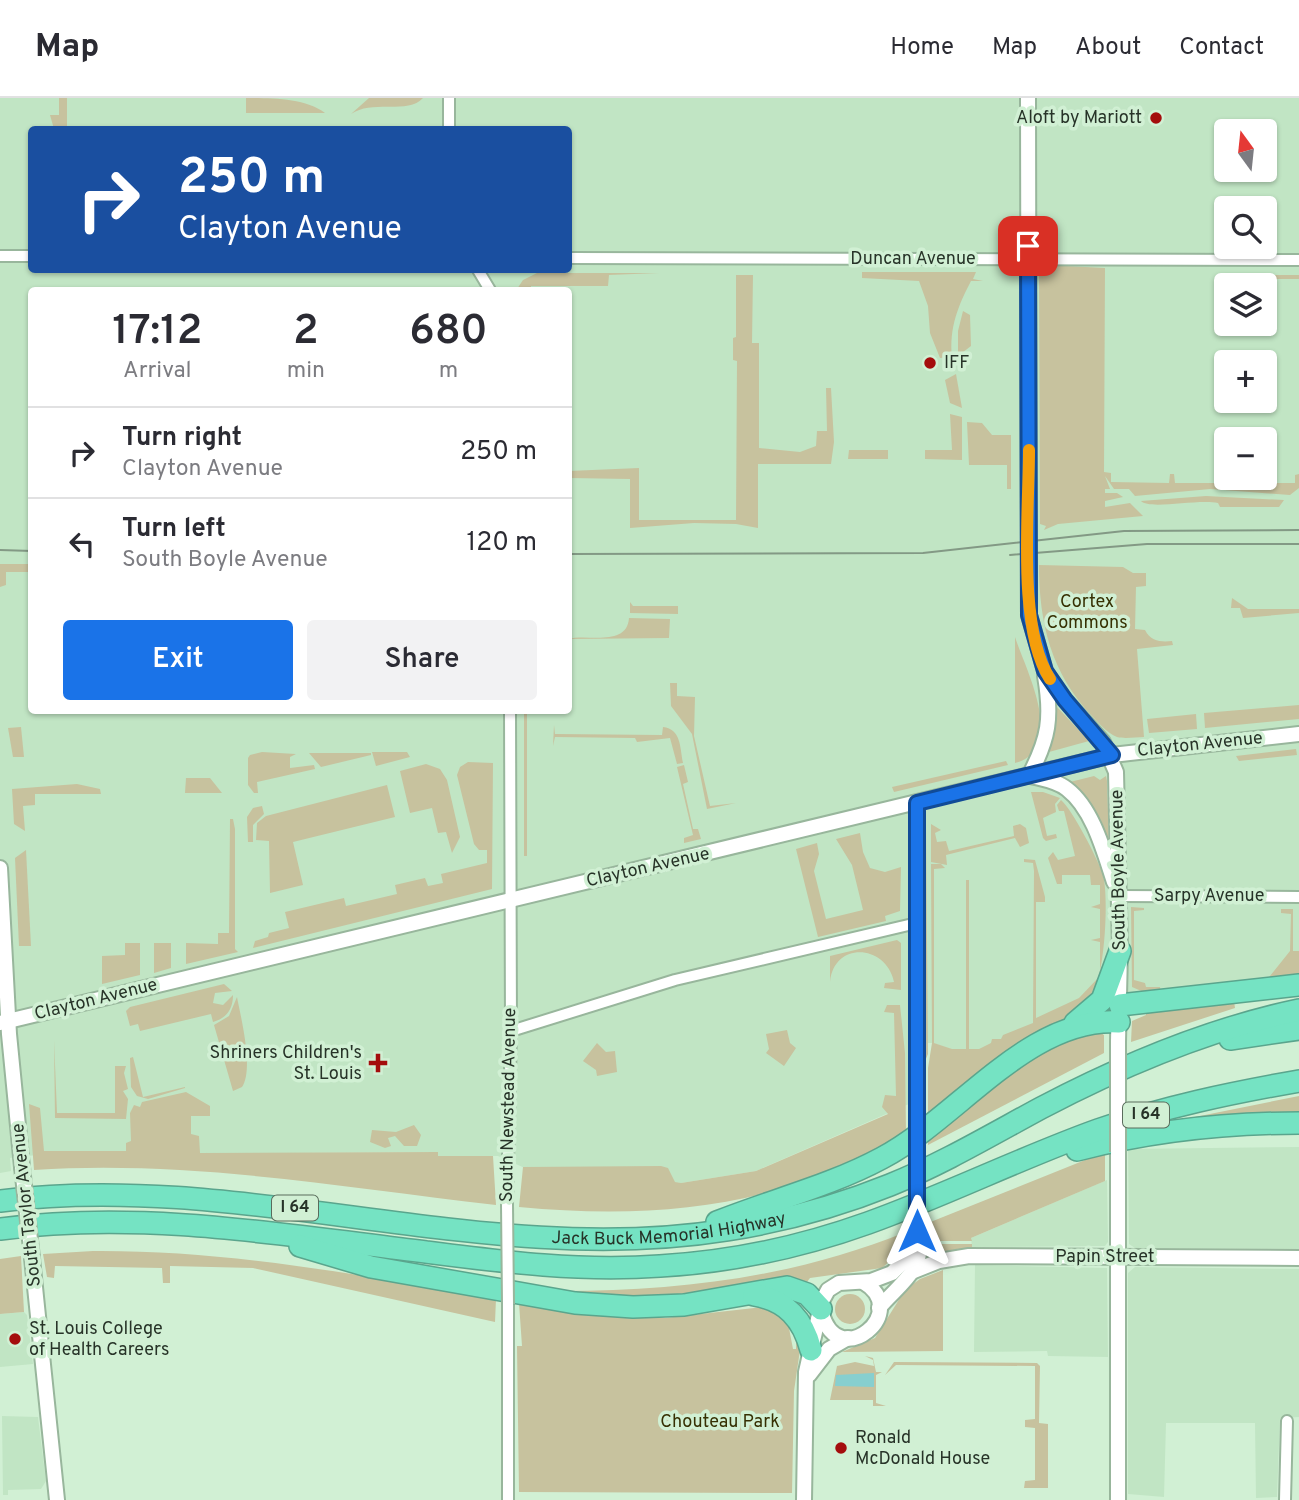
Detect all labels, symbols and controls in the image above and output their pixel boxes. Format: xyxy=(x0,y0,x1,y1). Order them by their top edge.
text: Map xyxy=(35,27,99,69)
text: Home xyxy=(890,33,954,63)
text: Map xyxy=(992,33,1037,63)
text: About xyxy=(1075,33,1141,63)
text: Contact xyxy=(1179,33,1264,63)
place label: Aloft by Mariott xyxy=(1016,107,1142,130)
marker: Aloft by Mariott xyxy=(1148,110,1164,126)
north arrow xyxy=(1214,119,1278,182)
map controls xyxy=(1214,119,1277,490)
text: 250 m xyxy=(178,149,325,211)
icon: right xyxy=(63,154,154,245)
button: search xyxy=(1214,196,1277,259)
text: Clayton Avenue xyxy=(178,210,402,250)
pin xyxy=(998,216,1058,276)
icon: arrive xyxy=(1009,227,1047,265)
street label: Duncan Avenue xyxy=(850,248,976,271)
button: layers xyxy=(1214,273,1277,336)
text: 17:12 xyxy=(112,306,202,359)
text: 2 xyxy=(293,306,319,359)
text: 680 xyxy=(409,306,488,359)
button: + xyxy=(1214,350,1277,413)
place label: IFF xyxy=(944,352,969,375)
marker: IFF xyxy=(922,355,938,371)
text: Arrival xyxy=(123,357,192,386)
text: min xyxy=(287,357,325,386)
text: m xyxy=(439,357,458,386)
text: Turn right xyxy=(122,422,242,455)
button: − xyxy=(1214,427,1277,490)
icon: right xyxy=(63,434,101,472)
text: 250 m xyxy=(460,436,537,469)
text: Clayton Avenue xyxy=(122,455,283,484)
text: Turn left xyxy=(122,513,226,546)
icon: left xyxy=(63,525,101,563)
text: 120 m xyxy=(467,527,537,560)
text: South Boyle Avenue xyxy=(122,546,328,575)
park label: Cortex Commons xyxy=(1046,591,1128,635)
button: Exit xyxy=(63,620,293,700)
button: Share xyxy=(307,620,537,700)
street label: Clayton Avenue xyxy=(1136,727,1264,763)
street label: South Boyle Avenue xyxy=(1106,789,1132,951)
street label: Clayton Avenue xyxy=(584,843,712,893)
street label: Sarpy Avenue xyxy=(1154,885,1264,908)
street label: Clayton Avenue xyxy=(32,974,160,1026)
street label: South Newstead Avenue xyxy=(496,1008,522,1202)
place label: Shriners Children's St. Louis xyxy=(210,1042,362,1086)
marker: Shriners Children's St. Louis xyxy=(368,1053,388,1073)
road number: I 64 xyxy=(1123,1102,1169,1128)
street label: South Taylor Avenue xyxy=(7,1122,47,1288)
position arrow xyxy=(880,1194,954,1268)
road number: I 64 xyxy=(272,1196,318,1220)
street label: Jack Buck Memorial Highway xyxy=(551,1207,788,1251)
street label: Papin Street xyxy=(1055,1246,1155,1269)
place label: St. Louis College of Health Careers xyxy=(29,1318,169,1362)
marker: St. Louis College of Health Careers xyxy=(7,1331,23,1347)
park label: Chouteau Park xyxy=(660,1411,780,1434)
place label: Ronald McDonald House xyxy=(855,1427,990,1471)
marker: Ronald McDonald House xyxy=(833,1440,849,1456)

